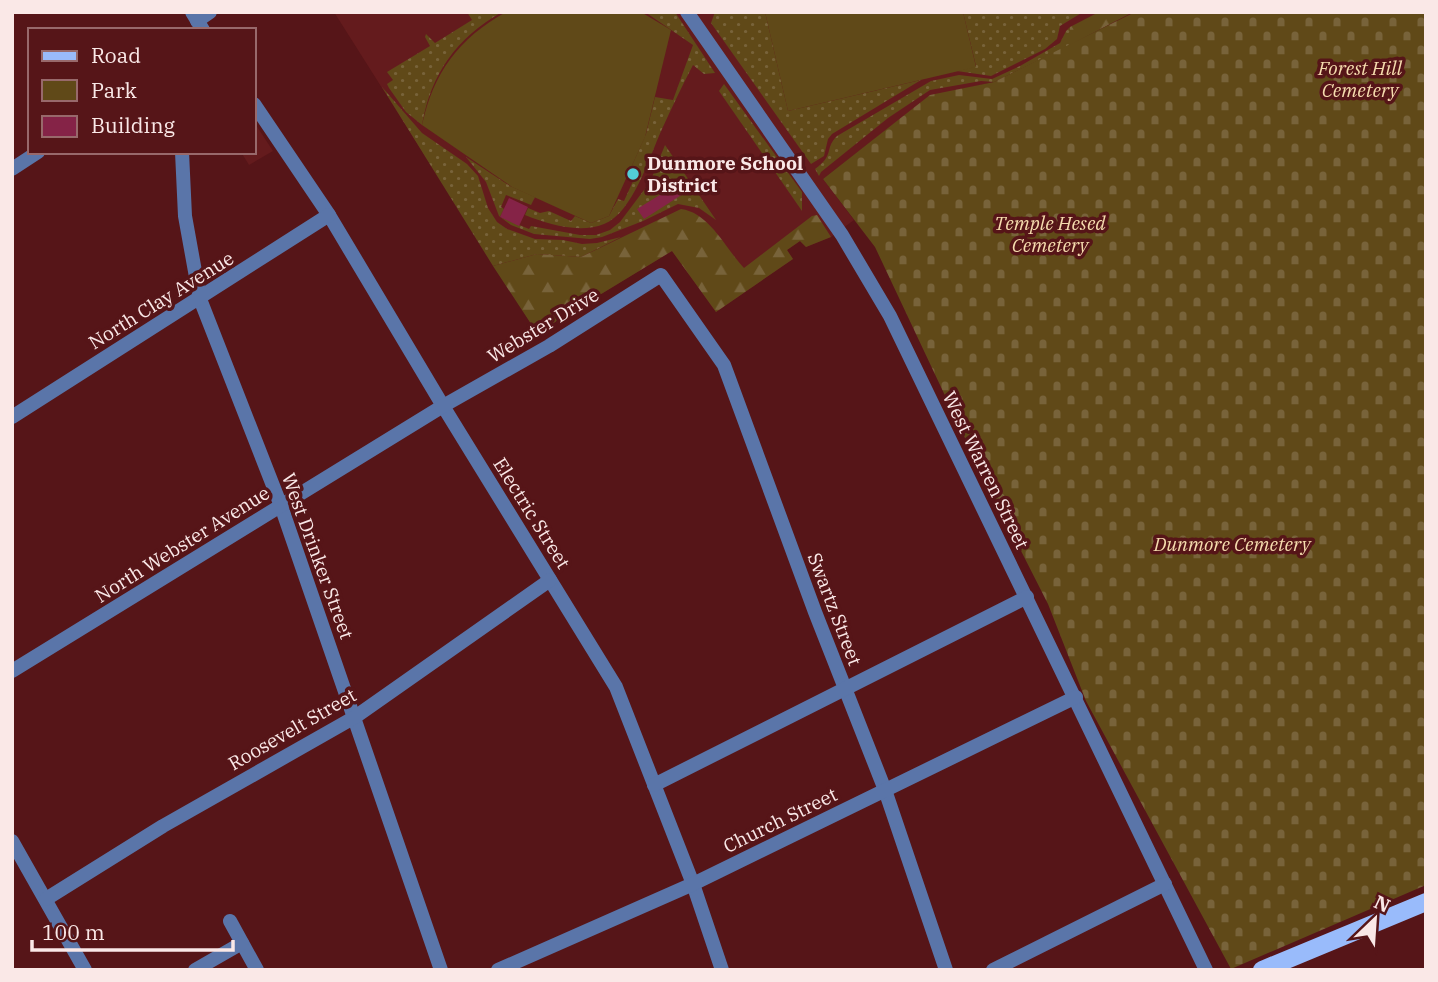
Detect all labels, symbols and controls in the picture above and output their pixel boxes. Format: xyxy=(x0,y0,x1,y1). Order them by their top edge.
legend xyxy=(28,28,256,154)
text: Road xyxy=(91,41,141,69)
park label: Forest Hill Cemetery xyxy=(1317,56,1403,102)
text: Park xyxy=(91,76,138,104)
text: Building xyxy=(91,111,176,139)
place label: Dunmore School District xyxy=(647,151,803,197)
marker: Dunmore School District xyxy=(625,166,641,182)
park label: Temple Hesed Cemetery xyxy=(994,211,1106,257)
street label: North Clay Avenue xyxy=(84,246,238,354)
street label: Webster Drive xyxy=(483,282,603,368)
street label: West Warren Street xyxy=(937,387,1035,553)
street label: Electric Street xyxy=(488,453,576,573)
street label: West Drinker Street xyxy=(277,470,359,643)
street label: North Webster Avenue xyxy=(90,480,274,608)
park label: Dunmore Cemetery xyxy=(1153,532,1312,556)
street label: Swartz Street xyxy=(802,549,868,669)
street label: Roosevelt Street xyxy=(224,682,361,775)
street label: Church Street xyxy=(719,782,841,858)
north arrow xyxy=(1340,884,1410,954)
text: N xyxy=(1370,890,1394,918)
scale bar xyxy=(32,908,233,952)
text: 100 m xyxy=(42,918,105,946)

